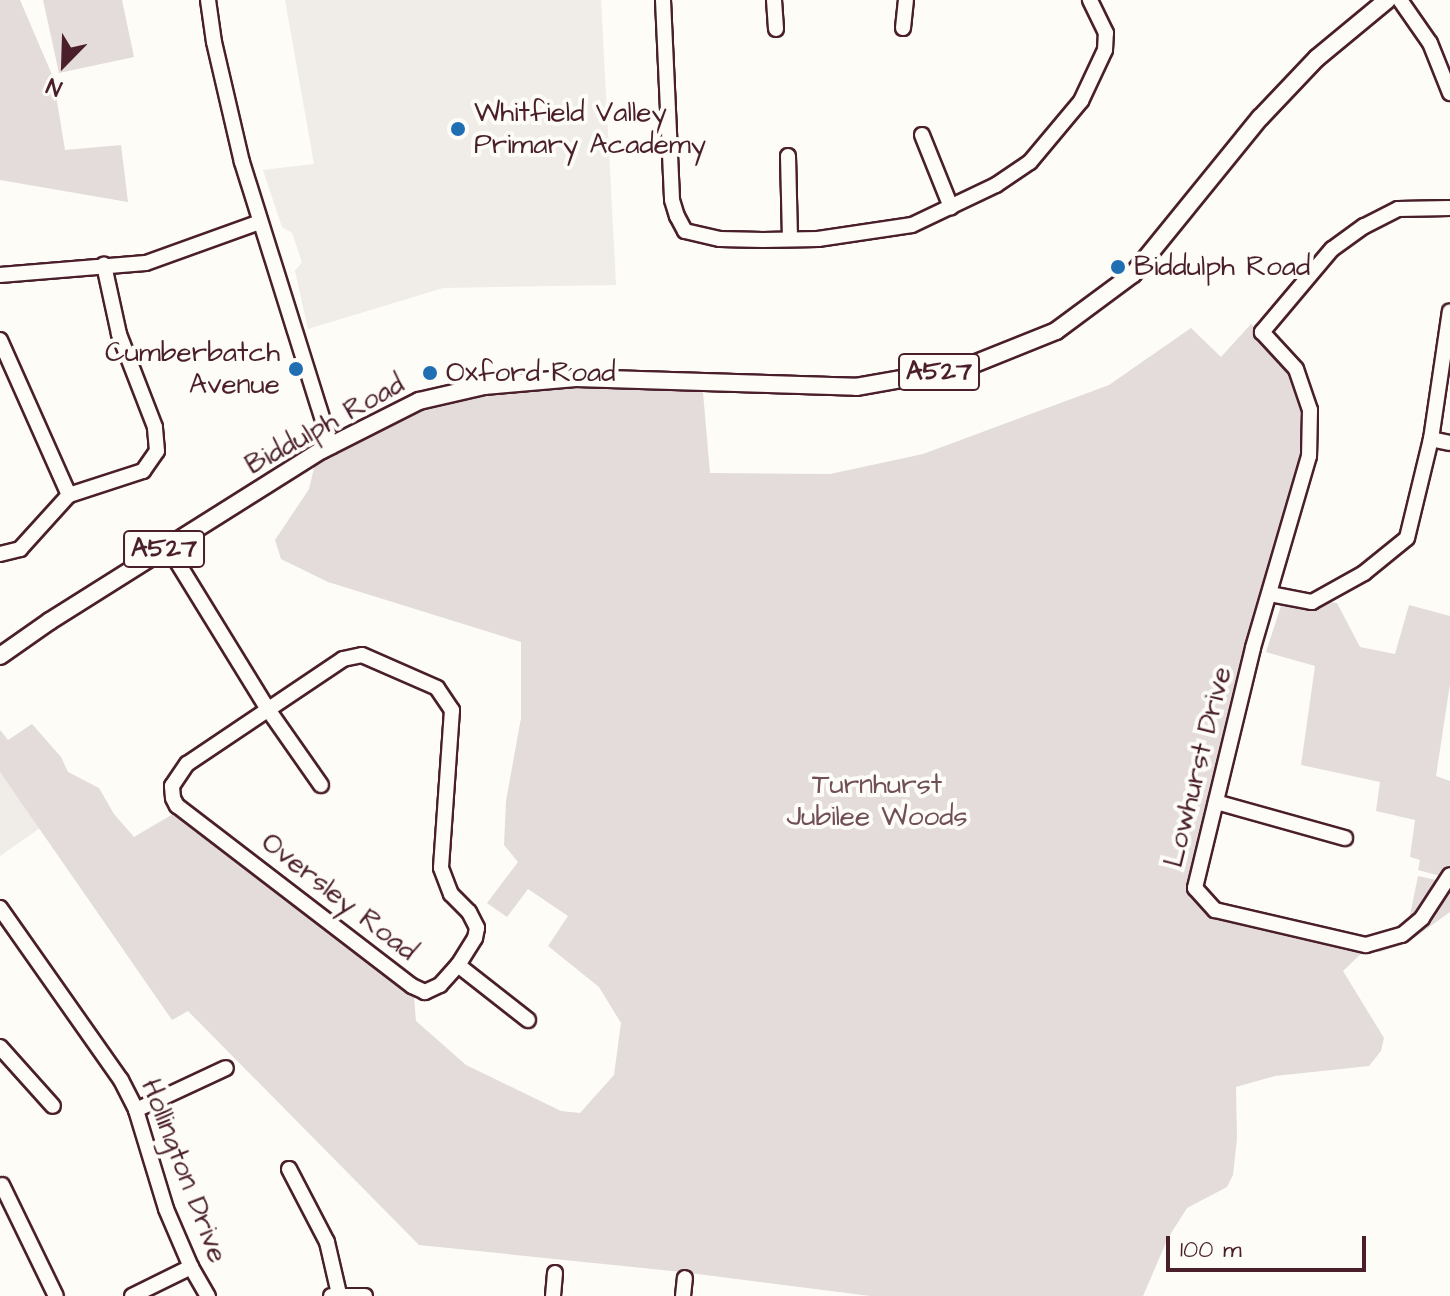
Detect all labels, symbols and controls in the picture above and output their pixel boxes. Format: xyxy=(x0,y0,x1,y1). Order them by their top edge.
north arrow xyxy=(24,24,104,104)
text: N xyxy=(42,70,67,104)
place label: Whitfield Valley Primary Academy xyxy=(474,96,706,162)
marker: Whitfield Valley Primary Academy xyxy=(449,120,467,138)
place label: Biddulph Road xyxy=(1134,250,1310,284)
marker: Biddulph Road xyxy=(1109,258,1127,276)
place label: Cumberbatch Avenue xyxy=(105,336,280,402)
road number: A527 xyxy=(897,350,981,394)
place label: Oxford Road xyxy=(446,356,616,390)
marker: Cumberbatch Avenue xyxy=(287,360,305,378)
marker: Oxford Road xyxy=(421,364,439,382)
street label: Biddulph Road xyxy=(240,368,410,482)
road number: A527 xyxy=(122,527,206,571)
street label: Lowhurst Drive xyxy=(1157,663,1239,871)
park label: Turnhurst Jubilee Woods xyxy=(786,768,968,834)
street label: Oversley Road xyxy=(254,826,424,968)
street label: Hollington Drive xyxy=(134,1074,234,1268)
scale bar xyxy=(1170,1220,1370,1270)
text: 100 m xyxy=(1180,1233,1242,1267)

